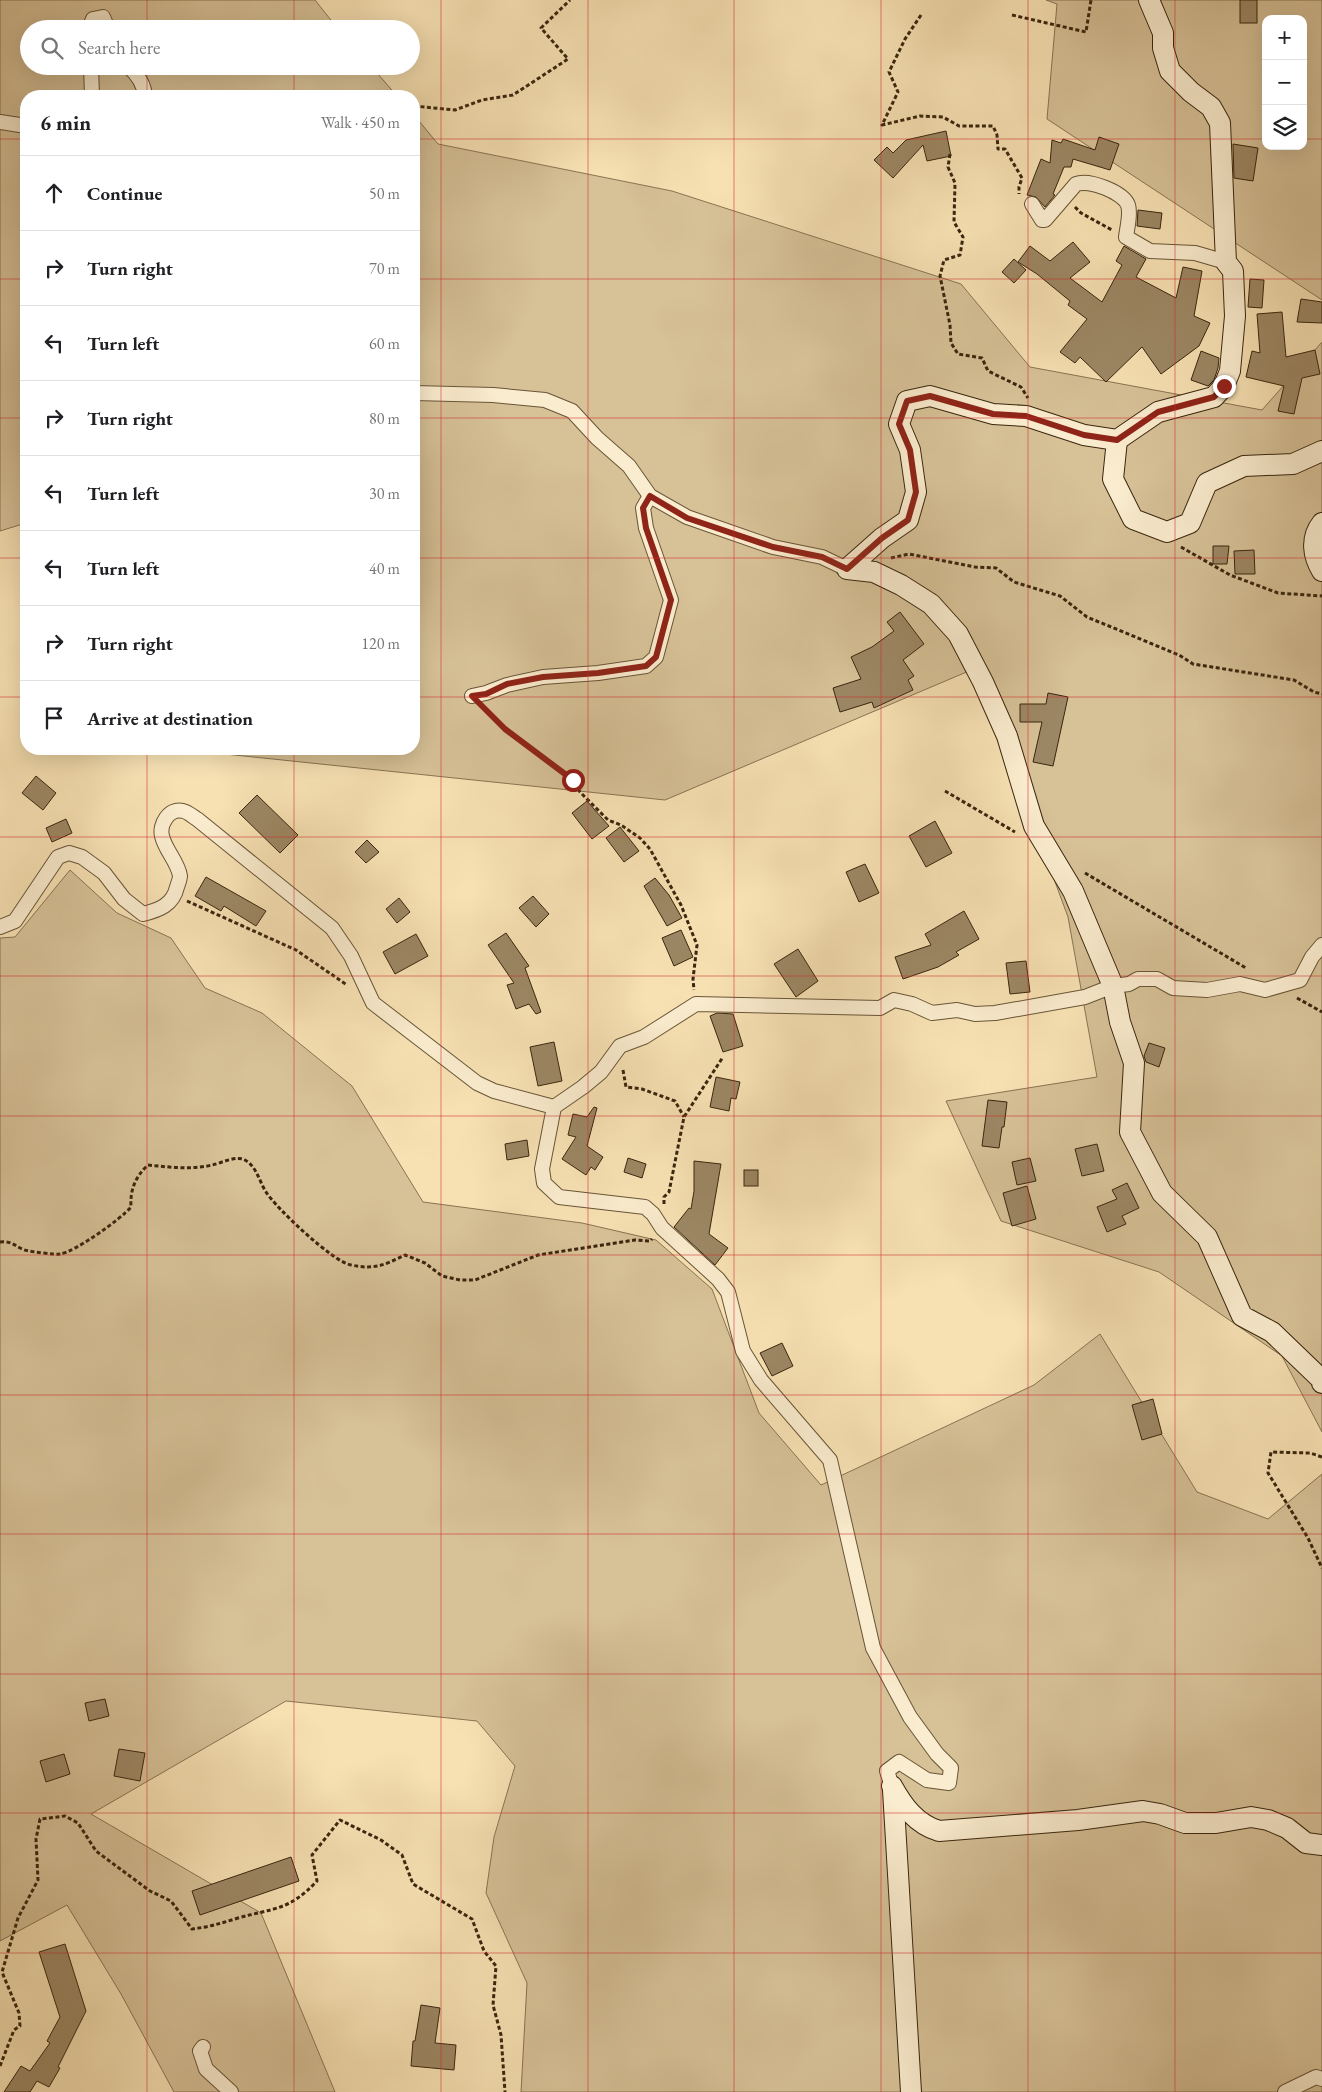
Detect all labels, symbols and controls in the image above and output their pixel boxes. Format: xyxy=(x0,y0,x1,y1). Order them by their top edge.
map controls xyxy=(1262,15,1307,150)
button: + xyxy=(1262,15,1307,60)
search box xyxy=(20,20,420,75)
icon: search xyxy=(38,34,66,62)
text: Search here xyxy=(78,35,160,60)
button: − xyxy=(1262,60,1307,105)
button: layers xyxy=(1262,105,1307,150)
text: 6 min xyxy=(40,109,91,136)
text: Walk · 450 m xyxy=(321,112,400,133)
icon: ahead xyxy=(40,179,68,207)
text: Continue xyxy=(87,181,162,206)
text: 50 m xyxy=(369,183,400,204)
icon: right xyxy=(40,254,68,282)
text: Turn right xyxy=(87,256,173,281)
text: 70 m xyxy=(369,258,400,279)
icon: left xyxy=(40,329,68,357)
text: Turn left xyxy=(87,331,159,356)
text: 60 m xyxy=(369,333,400,354)
route end xyxy=(1213,375,1236,398)
icon: right xyxy=(40,404,68,432)
text: Turn right xyxy=(87,406,173,431)
text: 80 m xyxy=(369,408,400,429)
icon: left xyxy=(40,479,68,507)
text: Turn left xyxy=(87,481,159,506)
text: 30 m xyxy=(369,483,400,504)
icon: left xyxy=(40,554,68,582)
text: Turn left xyxy=(87,556,159,581)
text: 40 m xyxy=(369,558,400,579)
icon: right xyxy=(40,629,68,657)
text: Turn right xyxy=(87,631,173,656)
text: 120 m xyxy=(361,633,400,654)
icon: arrive xyxy=(40,704,68,732)
text: Arrive at destination xyxy=(87,706,253,731)
route start xyxy=(562,769,585,792)

